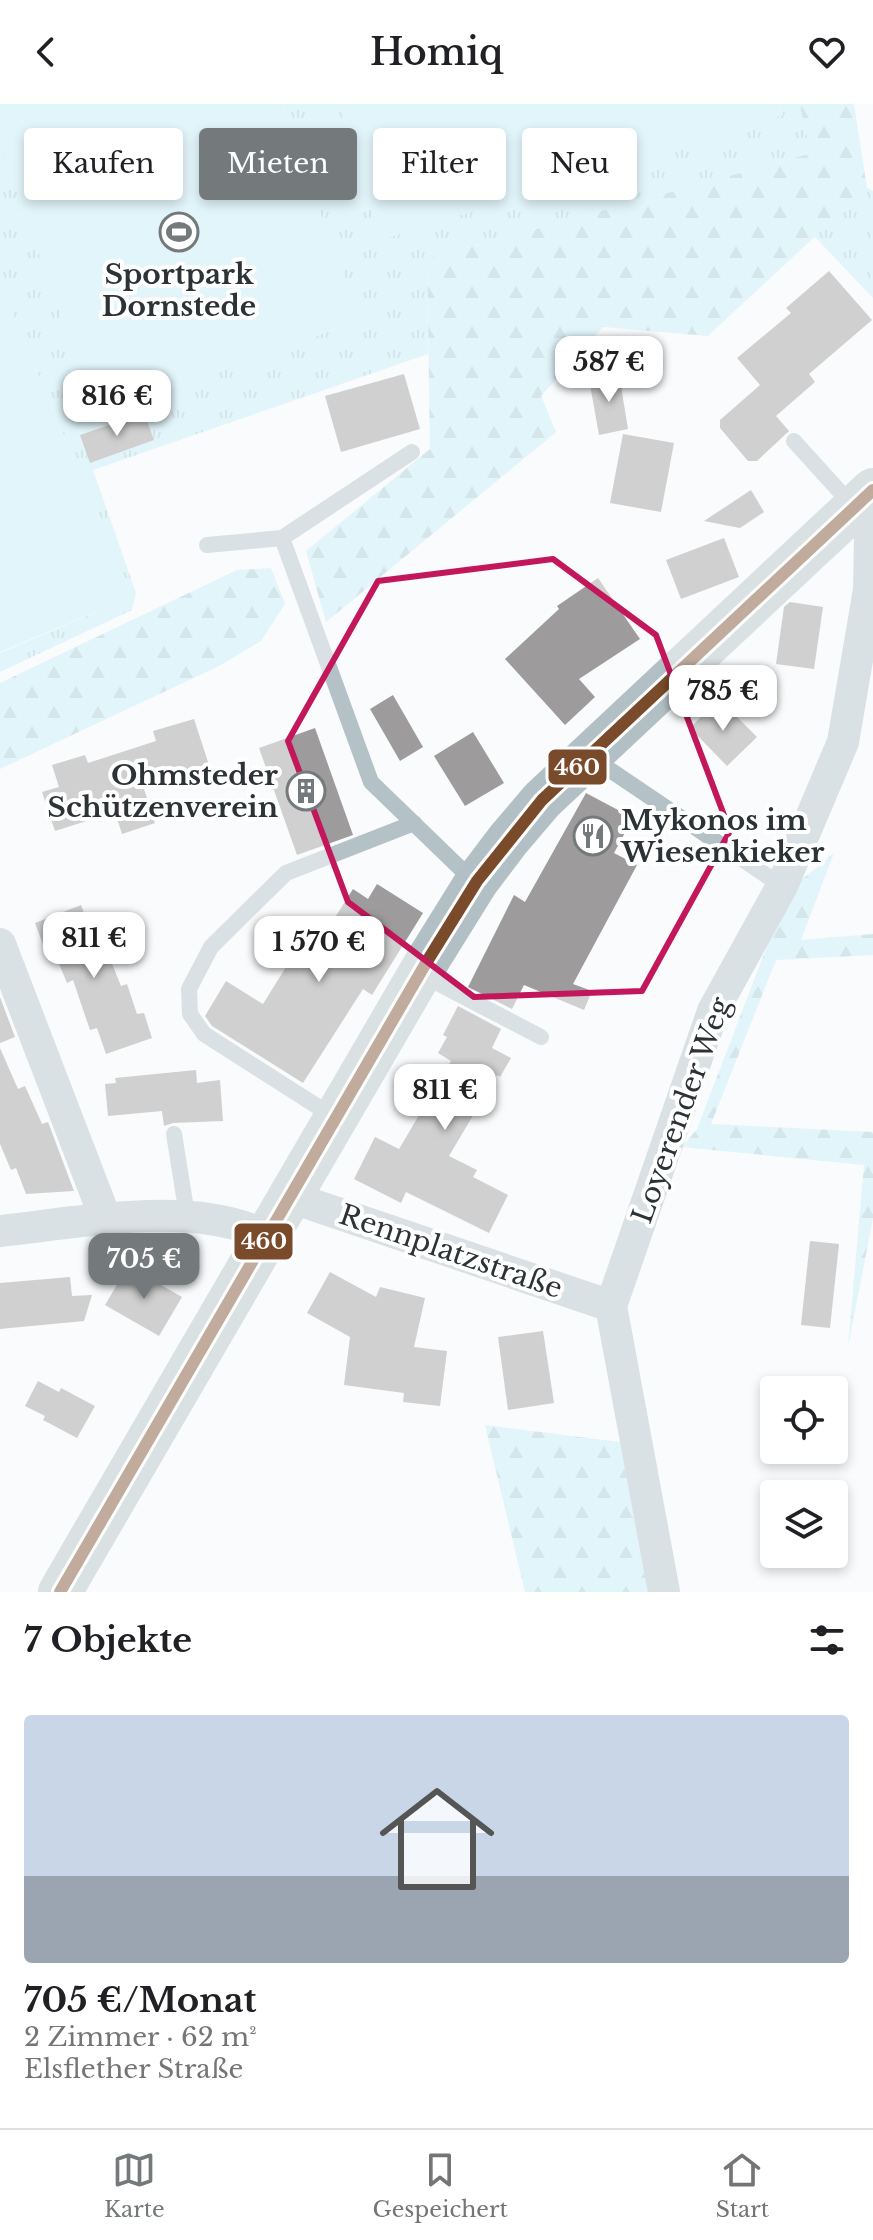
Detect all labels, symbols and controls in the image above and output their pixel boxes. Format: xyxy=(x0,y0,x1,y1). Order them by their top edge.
icon: back xyxy=(24,30,68,74)
text: Homiq xyxy=(370,30,503,75)
icon: heart xyxy=(805,30,849,74)
chip: Kaufen xyxy=(24,128,183,200)
chip: Mieten xyxy=(199,128,357,200)
chip: Filter xyxy=(373,128,506,200)
chip: Neu xyxy=(522,128,637,200)
sports icon: Sportpark Dornstede xyxy=(158,211,200,253)
place label: Sportpark Dornstede xyxy=(102,257,256,324)
pin: 587 € xyxy=(553,336,665,404)
text: 587 € xyxy=(573,346,645,378)
pin: 816 € xyxy=(61,370,173,438)
text: 816 € xyxy=(81,380,153,412)
pin: 785 € xyxy=(667,665,779,733)
text: 785 € xyxy=(687,675,759,707)
line badge: 460 xyxy=(547,748,608,786)
text: 460 xyxy=(554,754,600,781)
place label: Ohmsteder Schützenverein xyxy=(47,758,278,825)
building icon: Ohmsteder Schützenverein xyxy=(285,770,327,812)
place label: Mykonos im Wiesenkieker xyxy=(620,803,825,870)
restaurant icon: Mykonos im Wiesenkieker xyxy=(572,815,614,857)
pin: 811 € xyxy=(38,912,150,980)
pin: 1 570 € xyxy=(245,916,393,984)
text: 811 € xyxy=(61,922,127,954)
text: 1 570 € xyxy=(272,926,366,958)
street label: Loyerender Weg xyxy=(624,991,739,1228)
pin: 811 € xyxy=(389,1064,501,1132)
text: 811 € xyxy=(412,1074,478,1106)
street label: Rennplatzstraße xyxy=(335,1197,567,1306)
line badge: 460 xyxy=(233,1222,294,1261)
text: 460 xyxy=(241,1228,287,1255)
pin: 705 € xyxy=(88,1233,200,1301)
text: 705 € xyxy=(106,1243,182,1275)
map controls xyxy=(760,1376,848,1568)
button: locate xyxy=(760,1376,848,1464)
button: layers xyxy=(760,1480,848,1568)
icon: filters xyxy=(805,1618,849,1662)
text: 7 Objekte xyxy=(24,1619,192,1661)
icon: home xyxy=(365,1767,509,1911)
text: 705 €/Monat xyxy=(24,1979,256,2021)
text: 2 Zimmer · 62 m² xyxy=(24,2021,257,2053)
text: Elsflether Straße xyxy=(24,2053,243,2085)
tab: Karte xyxy=(104,2148,165,2223)
tab: Gespeichert xyxy=(373,2148,508,2223)
tab: Start xyxy=(716,2148,769,2223)

